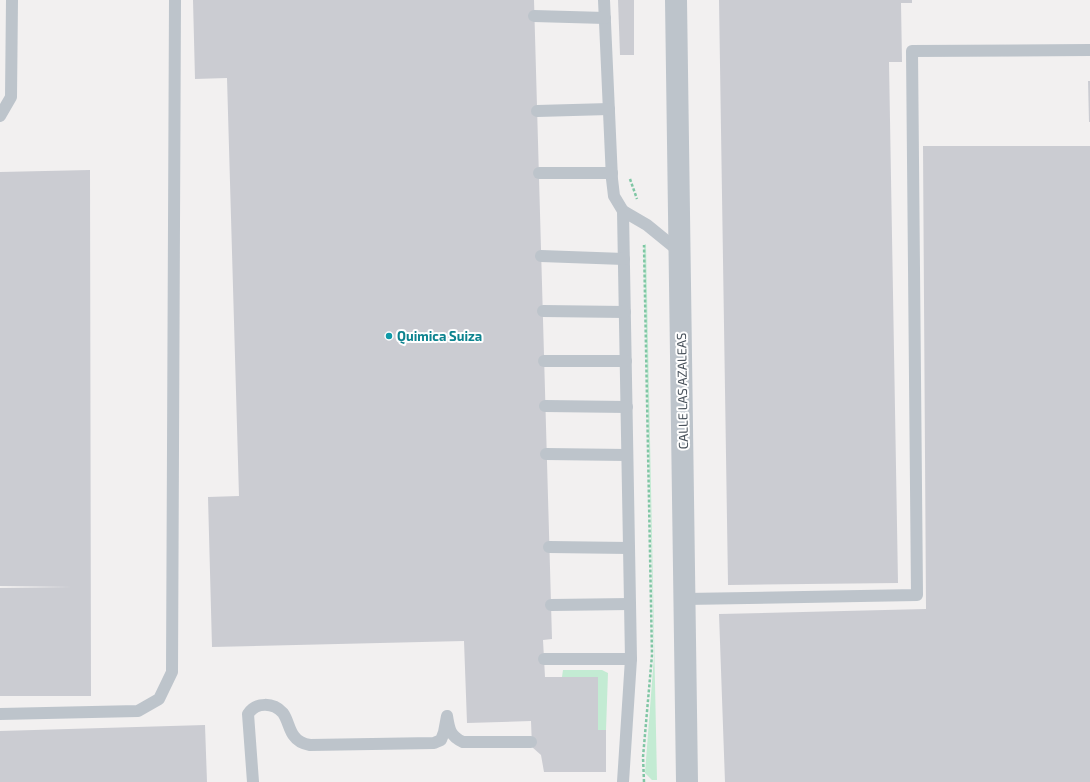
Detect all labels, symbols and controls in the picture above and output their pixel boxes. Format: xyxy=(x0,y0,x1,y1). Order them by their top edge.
place label: Quimica Suiza xyxy=(397,328,482,345)
marker: Quimica Suiza xyxy=(384,331,394,341)
street label: CALLE LAS AZALEAS xyxy=(673,333,691,449)

